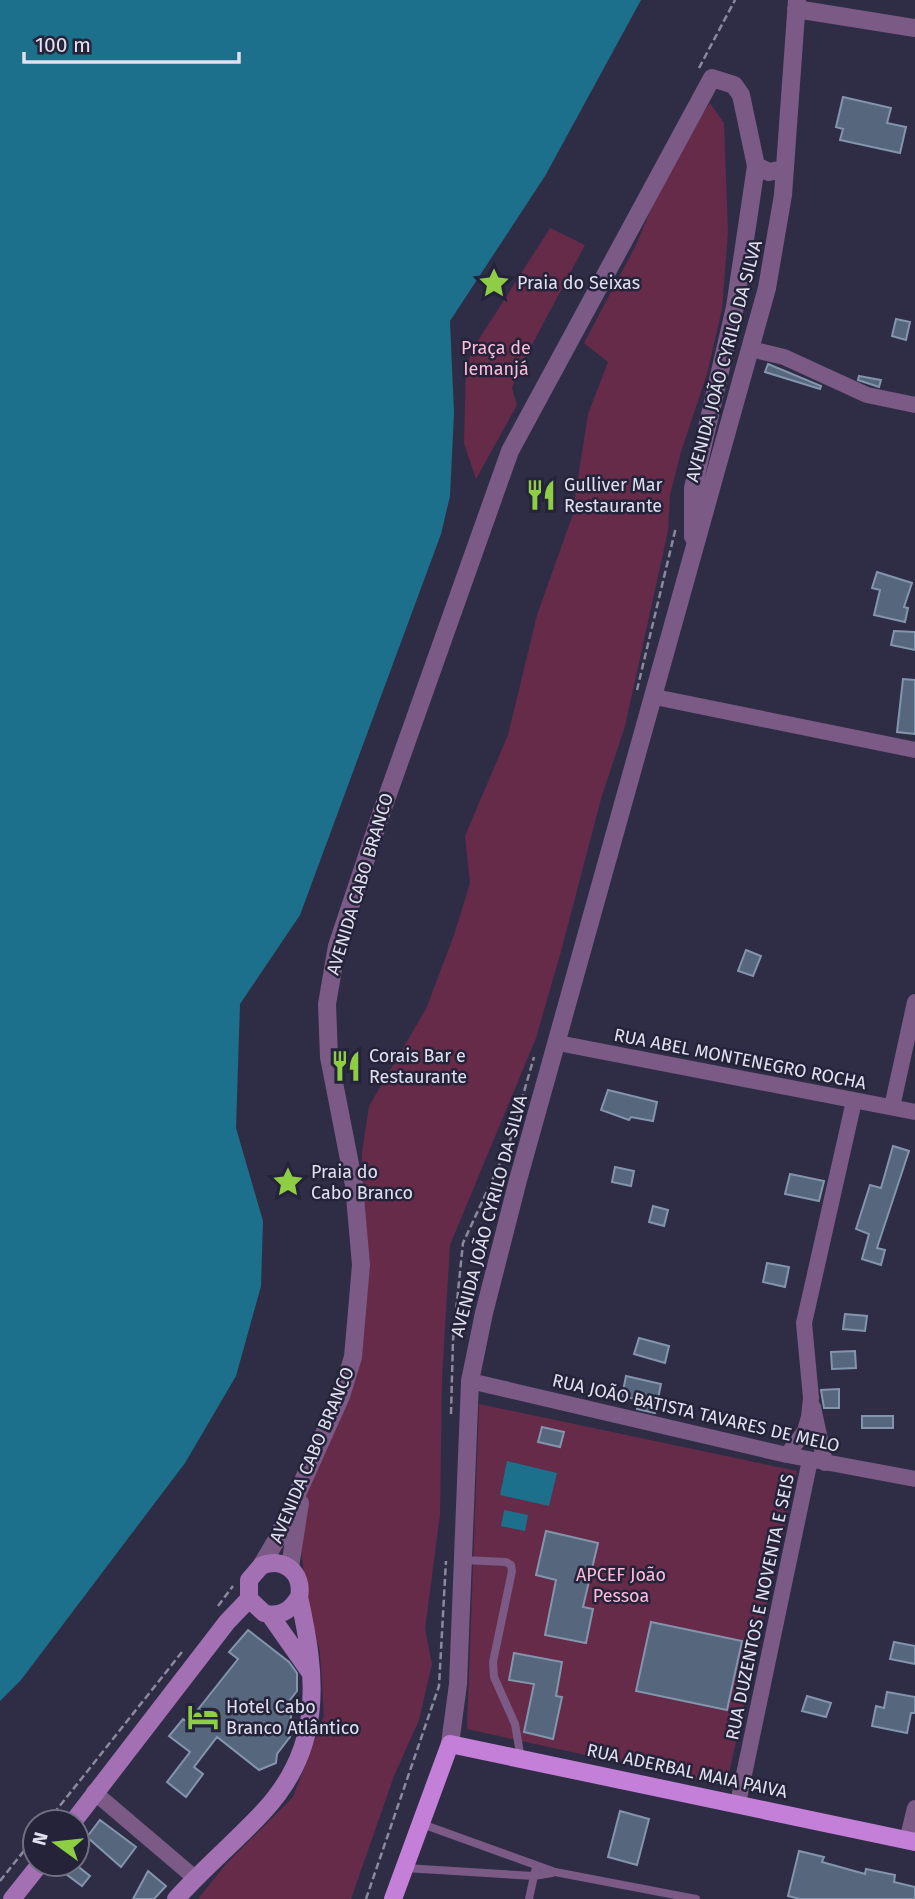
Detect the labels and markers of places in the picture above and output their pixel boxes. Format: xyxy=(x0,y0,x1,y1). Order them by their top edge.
place icon: Praia do Seixas xyxy=(477,266,511,300)
place label: Praia do Seixas xyxy=(517,272,640,294)
place label: Gulliver Mar Restaurante xyxy=(564,474,663,517)
restaurant icon: Gulliver Mar Restaurante xyxy=(524,478,558,512)
place label: Corais Bar e Restaurante xyxy=(369,1045,467,1088)
restaurant icon: Corais Bar e Restaurante xyxy=(329,1049,363,1083)
place label: Praia do Cabo Branco xyxy=(311,1161,413,1204)
place icon: Praia do Cabo Branco xyxy=(271,1165,305,1199)
place label: Hotel Cabo Branco Atlântico xyxy=(226,1696,360,1739)
hotel icon: Hotel Cabo Branco Atlântico xyxy=(186,1700,220,1734)

